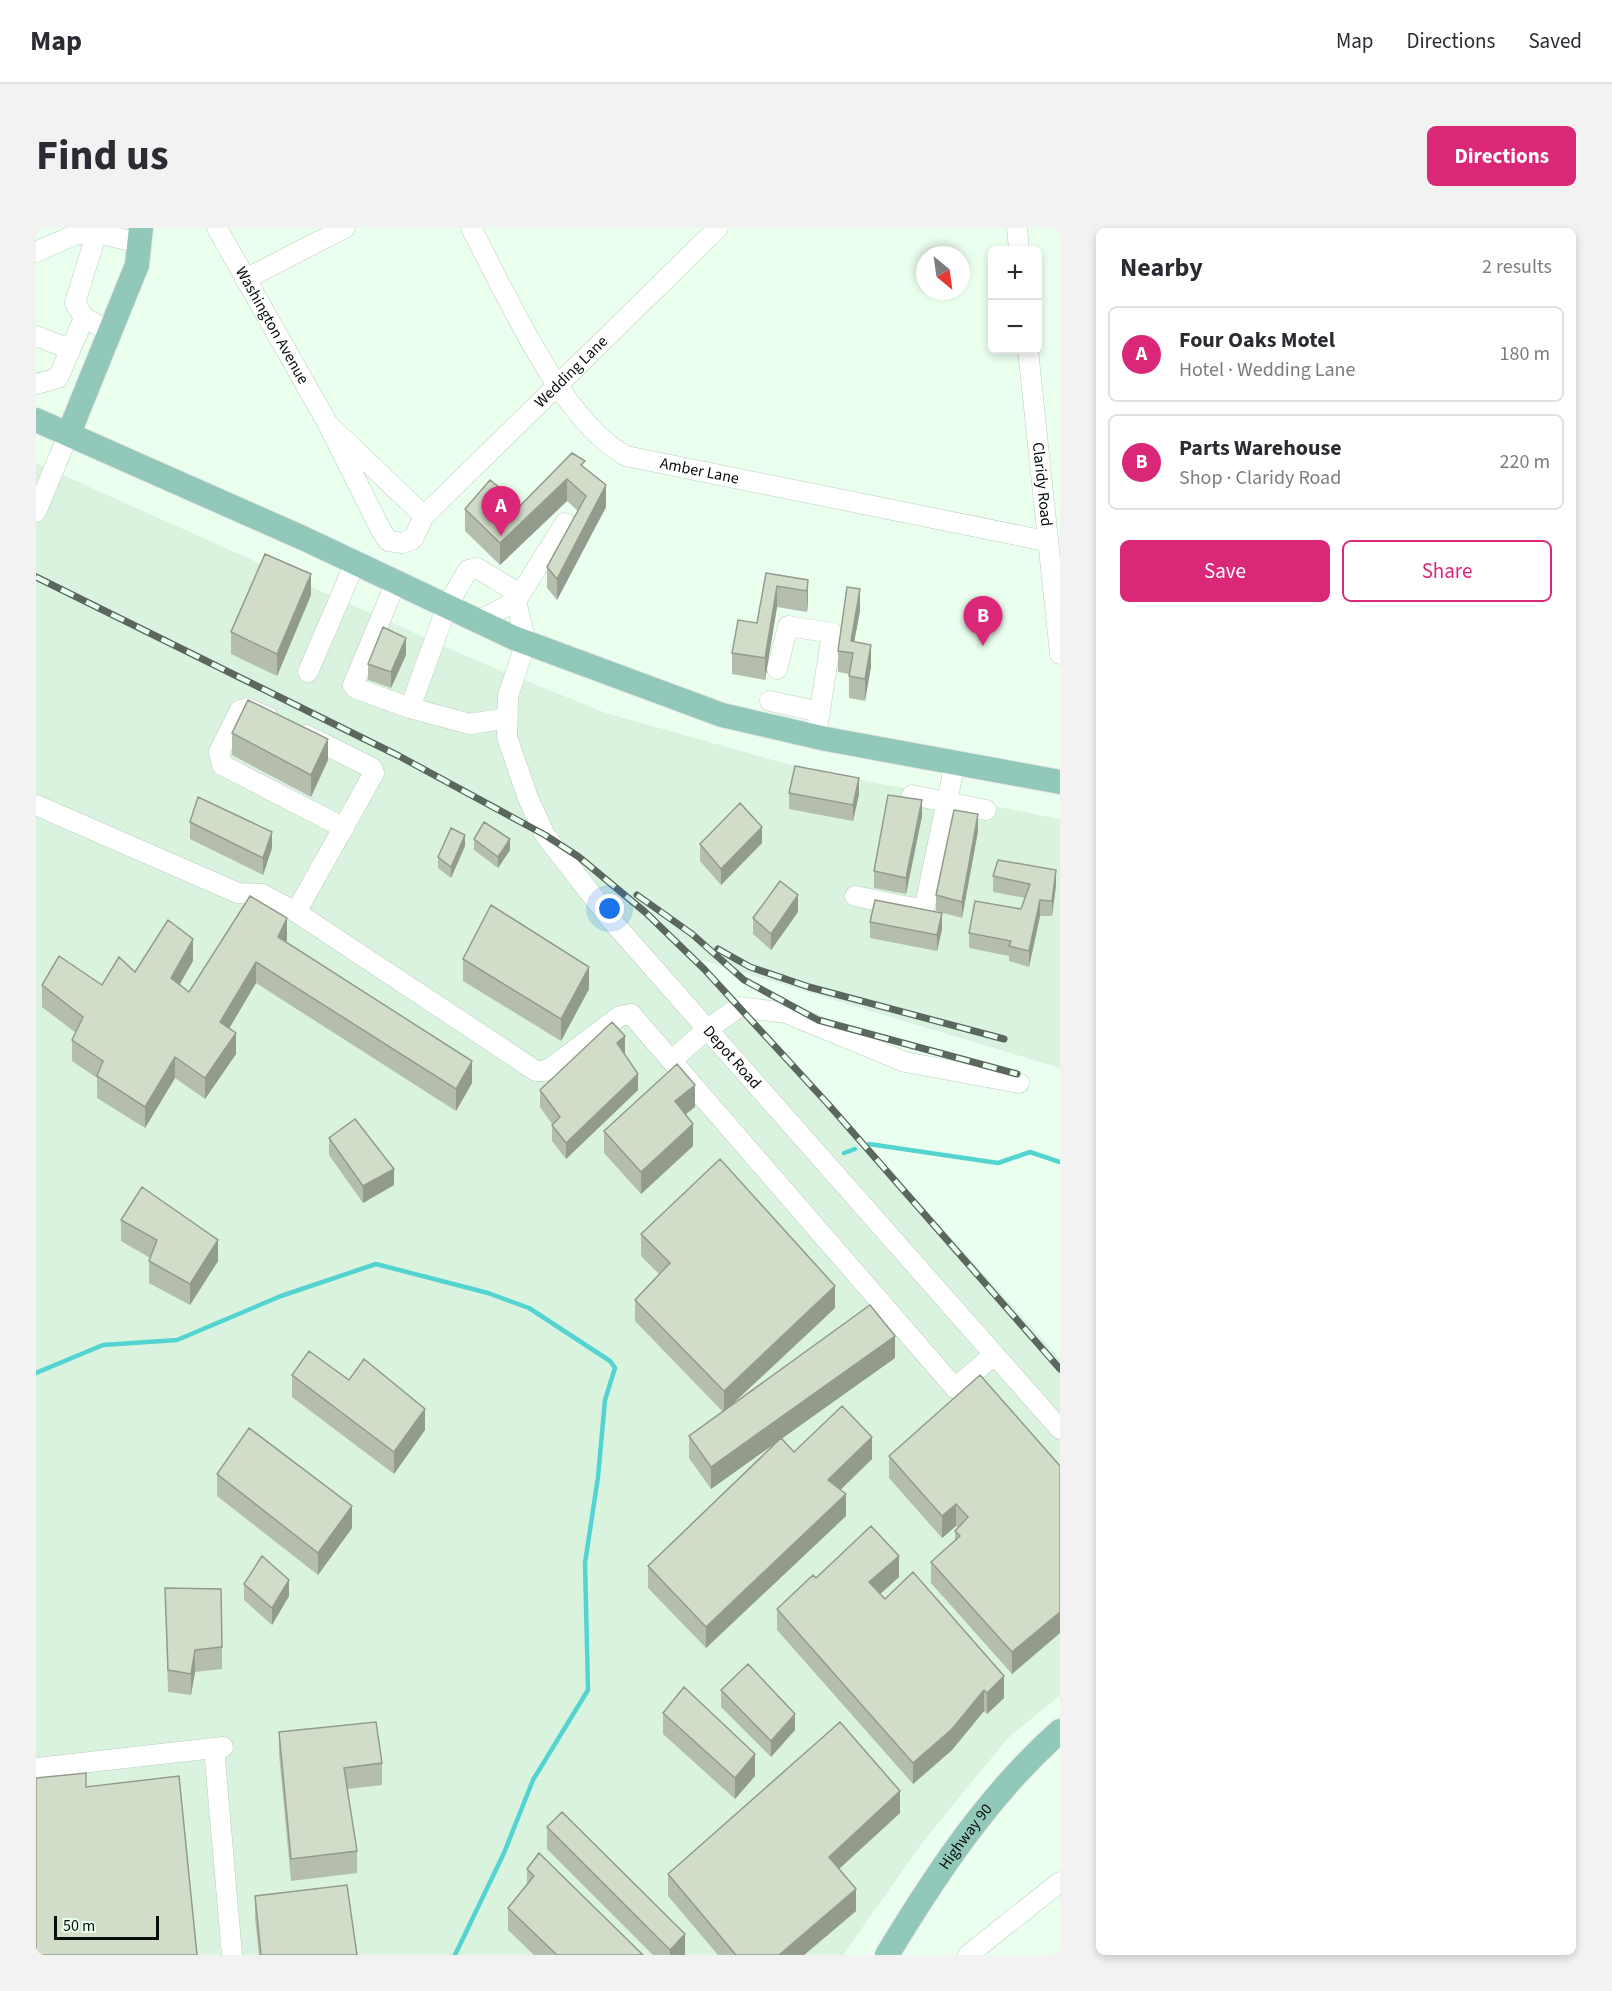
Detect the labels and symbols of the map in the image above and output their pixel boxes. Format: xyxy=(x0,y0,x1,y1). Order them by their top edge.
north arrow xyxy=(916,246,970,300)
street label: Washington Avenue xyxy=(230,263,314,388)
street label: Wedding Lane xyxy=(530,331,613,413)
street label: Claridy Road xyxy=(1027,441,1058,528)
street label: Amber Lane xyxy=(658,452,741,490)
pin: A xyxy=(482,486,520,536)
pin: B xyxy=(964,596,1002,646)
your location xyxy=(595,894,624,923)
street label: Depot Road xyxy=(698,1021,766,1094)
street label: Highway 90 xyxy=(934,1799,997,1874)
scale bar xyxy=(54,1913,159,1940)

